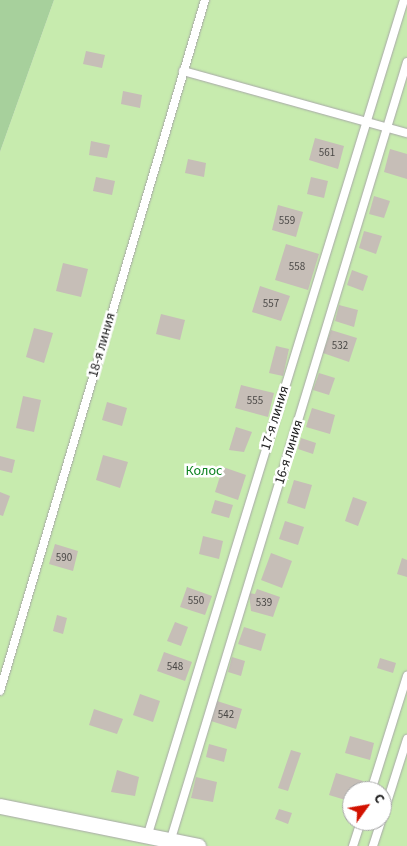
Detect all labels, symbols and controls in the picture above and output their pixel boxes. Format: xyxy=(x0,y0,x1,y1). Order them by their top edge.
house number: 561 xyxy=(319,146,335,160)
house number: 559 xyxy=(279,214,295,228)
house number: 558 xyxy=(289,260,305,274)
house number: 557 xyxy=(263,297,279,311)
street label: 18-я линия xyxy=(85,311,119,379)
house number: 532 xyxy=(332,339,348,353)
street label: 17-я линия xyxy=(257,384,293,452)
house number: 555 xyxy=(247,394,263,408)
street label: 16-я линия xyxy=(271,418,307,486)
park label: Колос xyxy=(186,463,222,479)
house number: 590 xyxy=(56,551,72,565)
house number: 550 xyxy=(188,594,204,608)
house number: 539 xyxy=(256,596,272,610)
house number: 548 xyxy=(167,660,183,674)
house number: 542 xyxy=(218,708,234,722)
north arrow xyxy=(342,781,392,831)
text: С xyxy=(368,790,390,807)

